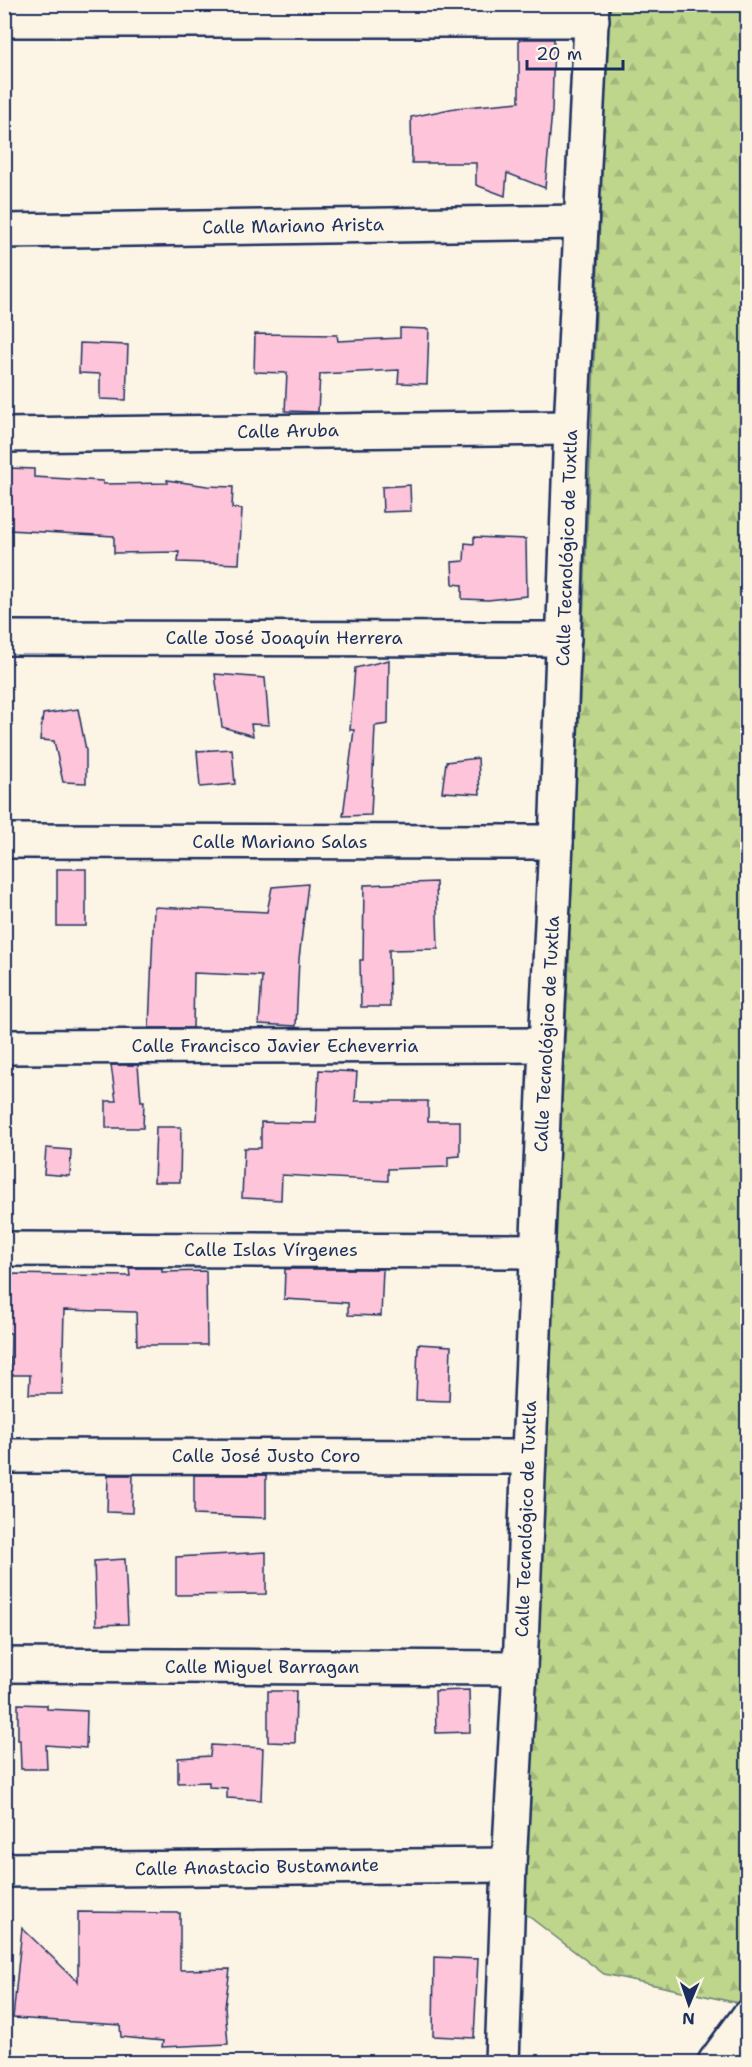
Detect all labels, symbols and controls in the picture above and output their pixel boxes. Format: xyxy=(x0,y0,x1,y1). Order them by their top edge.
scale bar xyxy=(527,33,623,71)
text: 20 m xyxy=(536,42,582,66)
street label: Calle Mariano Arista xyxy=(202,212,384,240)
street label: Calle Aruba xyxy=(237,418,339,444)
street label: Calle Tecnológico de Tuxtla xyxy=(551,429,583,667)
street label: Calle José Joaquín Herrera xyxy=(165,626,403,650)
street label: Calle Mariano Salas xyxy=(192,830,368,854)
street label: Calle Tecnológico de Tuxtla xyxy=(529,915,565,1153)
street label: Calle Francisco Javier Echeverria xyxy=(132,1034,418,1058)
street label: Calle Islas Vírgenes xyxy=(184,1238,358,1262)
street label: Calle Tecnológico de Tuxtla xyxy=(510,1400,542,1638)
street label: Calle José Justo Coro xyxy=(172,1444,360,1468)
street label: Calle Miguel Barragan xyxy=(165,1655,359,1679)
street label: Calle Anastacio Bustamante xyxy=(135,1853,379,1881)
north arrow xyxy=(659,1974,719,2034)
text: N xyxy=(682,2008,695,2029)

